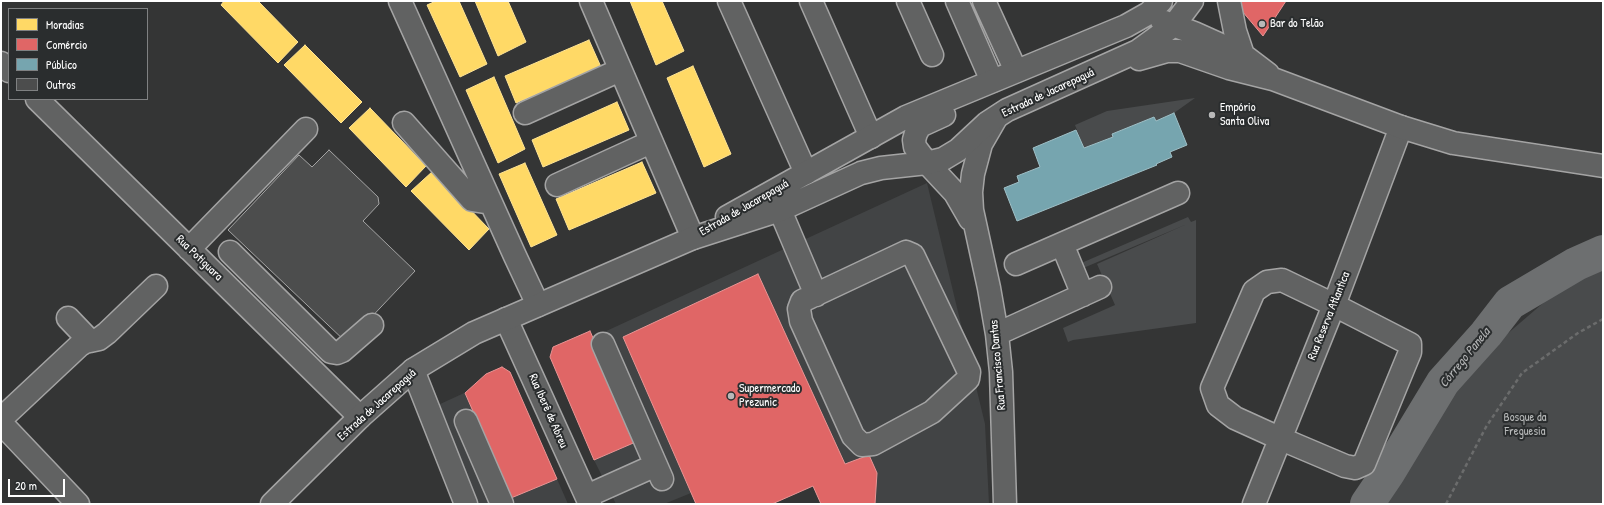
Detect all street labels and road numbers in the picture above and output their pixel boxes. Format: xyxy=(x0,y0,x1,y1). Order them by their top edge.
street label: Estrada de Jacarepaguá xyxy=(999,65,1097,121)
street label: Estrada de Jacarepaguá xyxy=(697,177,791,239)
street label: Rua Potiguara xyxy=(173,232,225,284)
street label: Rua Reserva Atlantica xyxy=(1305,270,1353,362)
street label: Rua Francisco Dantas xyxy=(987,319,1009,411)
street label: Estrada de Jacarepaguá xyxy=(335,366,419,444)
street label: Rua Iberê de Abreu xyxy=(525,372,571,450)

